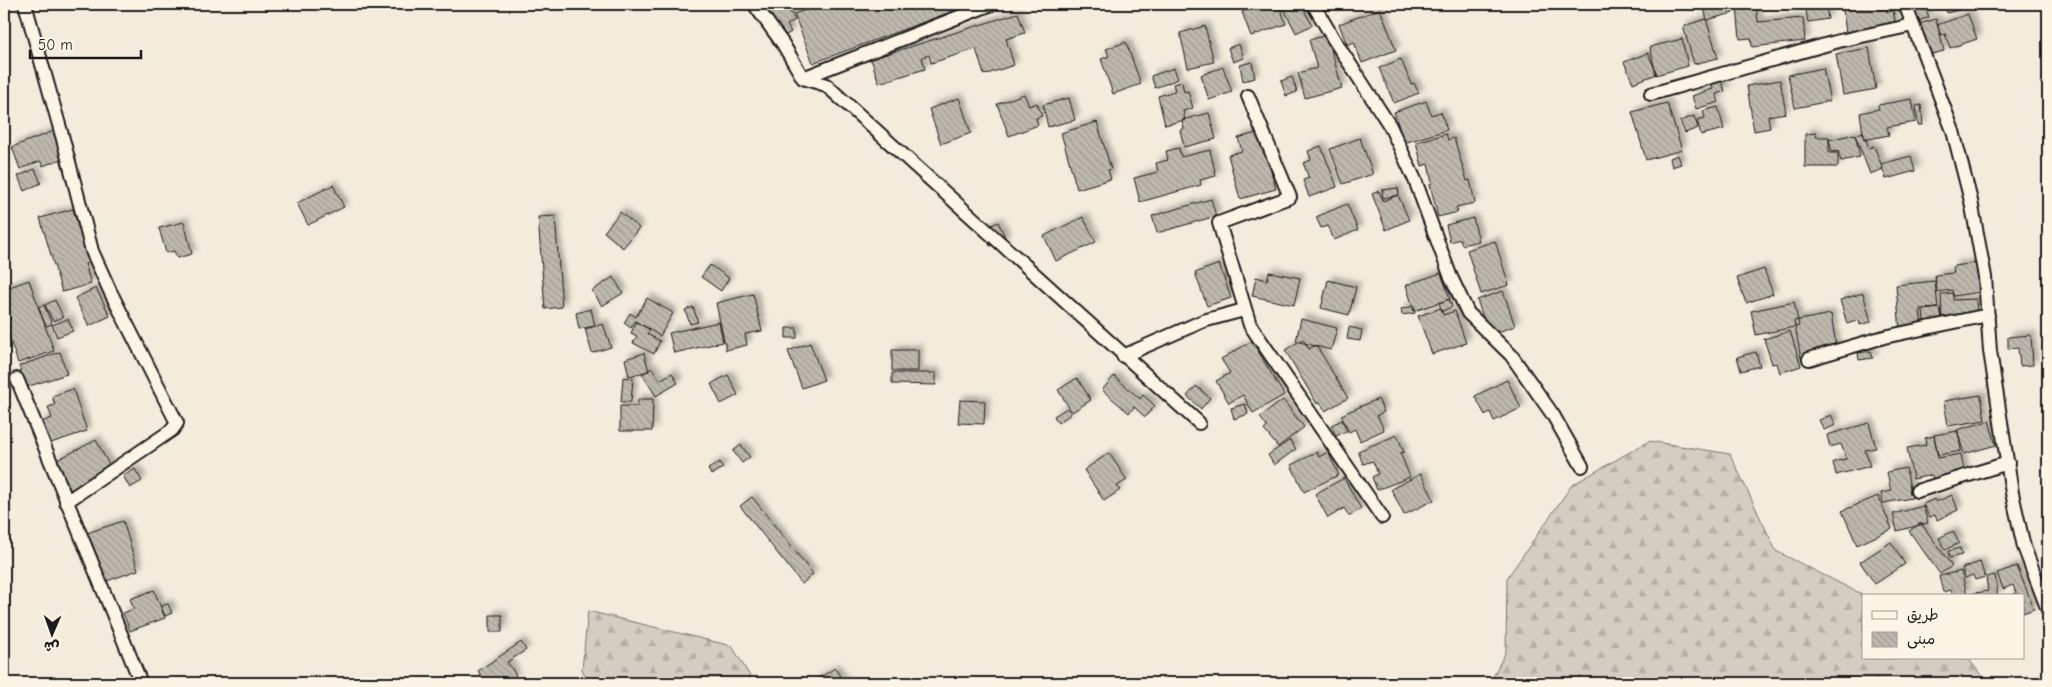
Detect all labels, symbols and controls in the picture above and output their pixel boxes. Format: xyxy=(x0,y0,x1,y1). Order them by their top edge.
scale bar xyxy=(30,28,141,60)
text: 50 m xyxy=(38,36,73,54)
legend xyxy=(1862,594,2024,660)
text: طريق xyxy=(1907,606,1939,624)
north arrow xyxy=(28,610,78,660)
text: مبنى xyxy=(1907,630,1935,649)
text: ش xyxy=(44,638,60,655)

